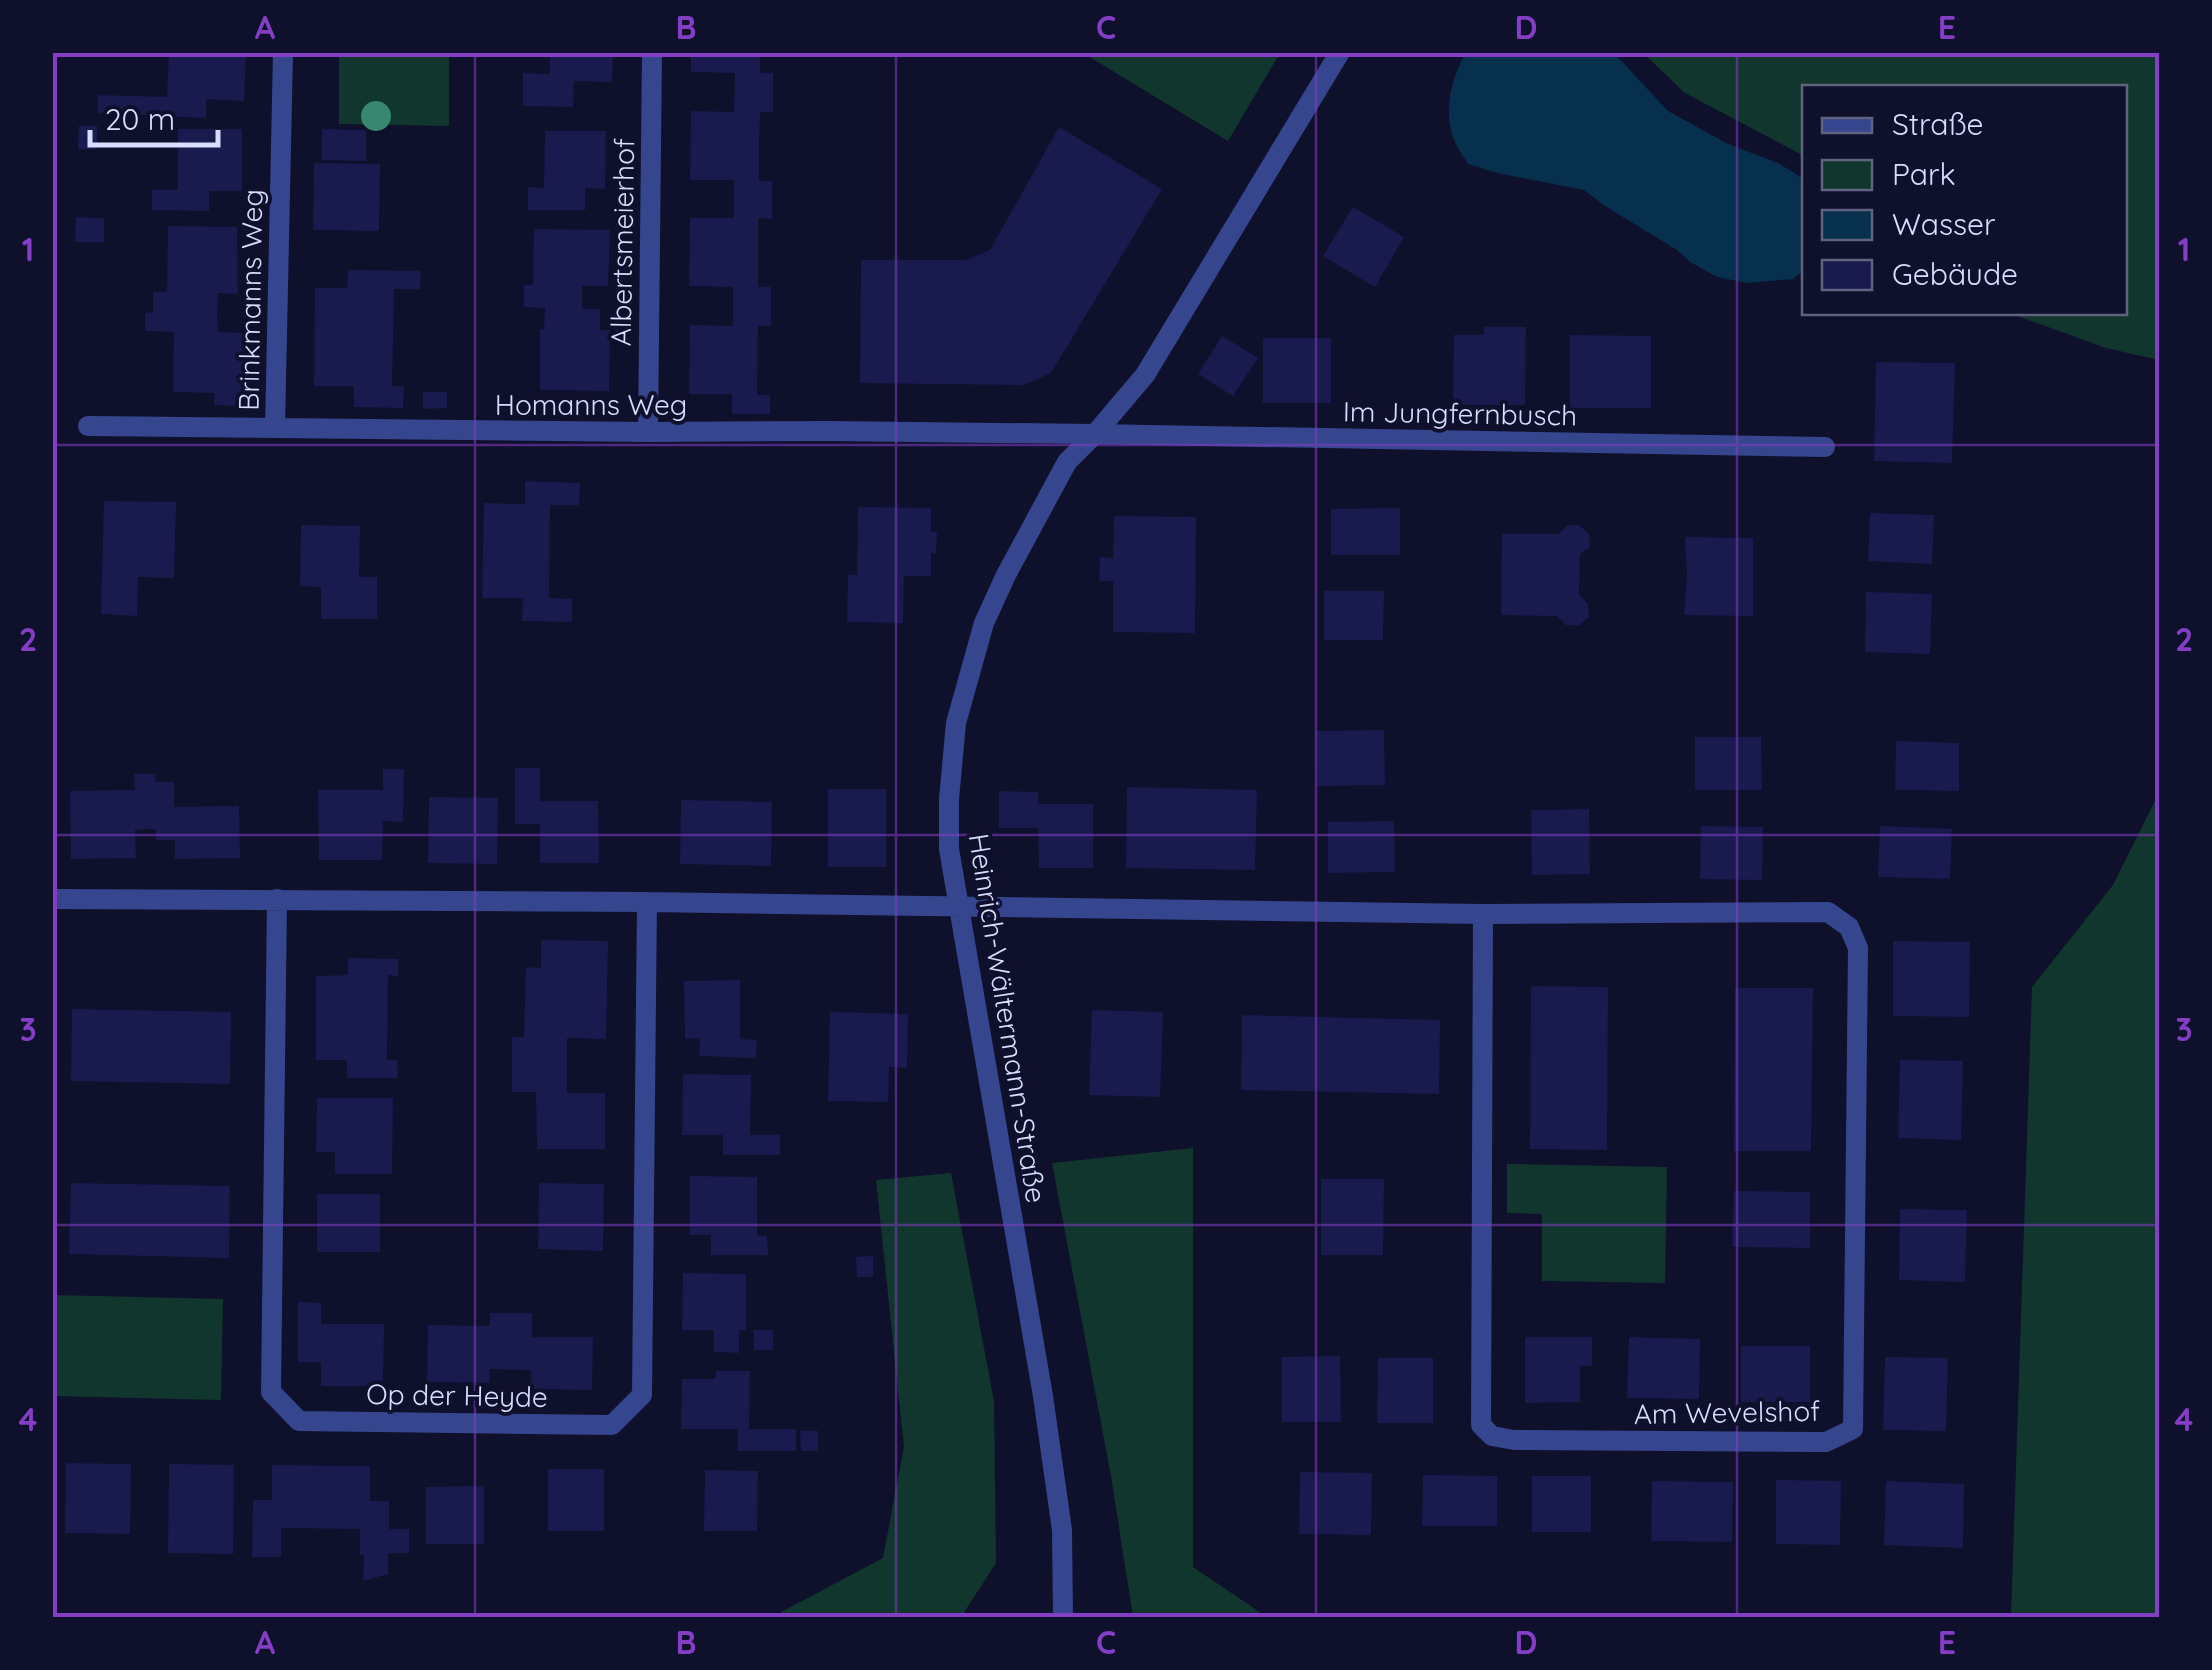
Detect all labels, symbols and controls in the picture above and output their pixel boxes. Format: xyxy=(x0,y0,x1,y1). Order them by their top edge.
text: A xyxy=(255,7,276,47)
text: B xyxy=(676,7,696,47)
text: C xyxy=(1096,7,1116,47)
text: D xyxy=(1515,7,1537,47)
text: E xyxy=(1938,7,1956,47)
scale bar xyxy=(90,85,218,147)
legend xyxy=(1802,85,2127,315)
text: 20 m xyxy=(105,100,175,138)
text: Straße xyxy=(1892,105,1984,143)
street label: Albertsmeierhof xyxy=(603,138,641,346)
text: Park xyxy=(1892,155,1956,193)
street label: Brinkmanns Weg xyxy=(231,189,269,411)
text: Wasser xyxy=(1892,205,1996,243)
text: 1 xyxy=(22,229,34,269)
text: 1 xyxy=(2178,229,2190,269)
text: Gebäude xyxy=(1892,255,2018,293)
street label: Homanns Weg xyxy=(495,387,687,422)
street label: Im Jungfernbusch xyxy=(1343,393,1577,433)
text: 2 xyxy=(19,619,37,659)
text: 2 xyxy=(2175,619,2193,659)
street label: Heinrich-Wältermann-Straße xyxy=(961,831,1055,1205)
text: 3 xyxy=(19,1009,37,1049)
text: 3 xyxy=(2175,1009,2193,1049)
street label: Op der Heyde xyxy=(366,1376,548,1414)
street label: Am Wevelshof xyxy=(1633,1393,1821,1431)
text: 4 xyxy=(19,1399,38,1439)
text: 4 xyxy=(2175,1399,2194,1439)
text: A xyxy=(255,1622,276,1662)
text: B xyxy=(676,1622,696,1662)
text: C xyxy=(1096,1622,1116,1662)
text: D xyxy=(1515,1622,1537,1662)
text: E xyxy=(1938,1622,1956,1662)

